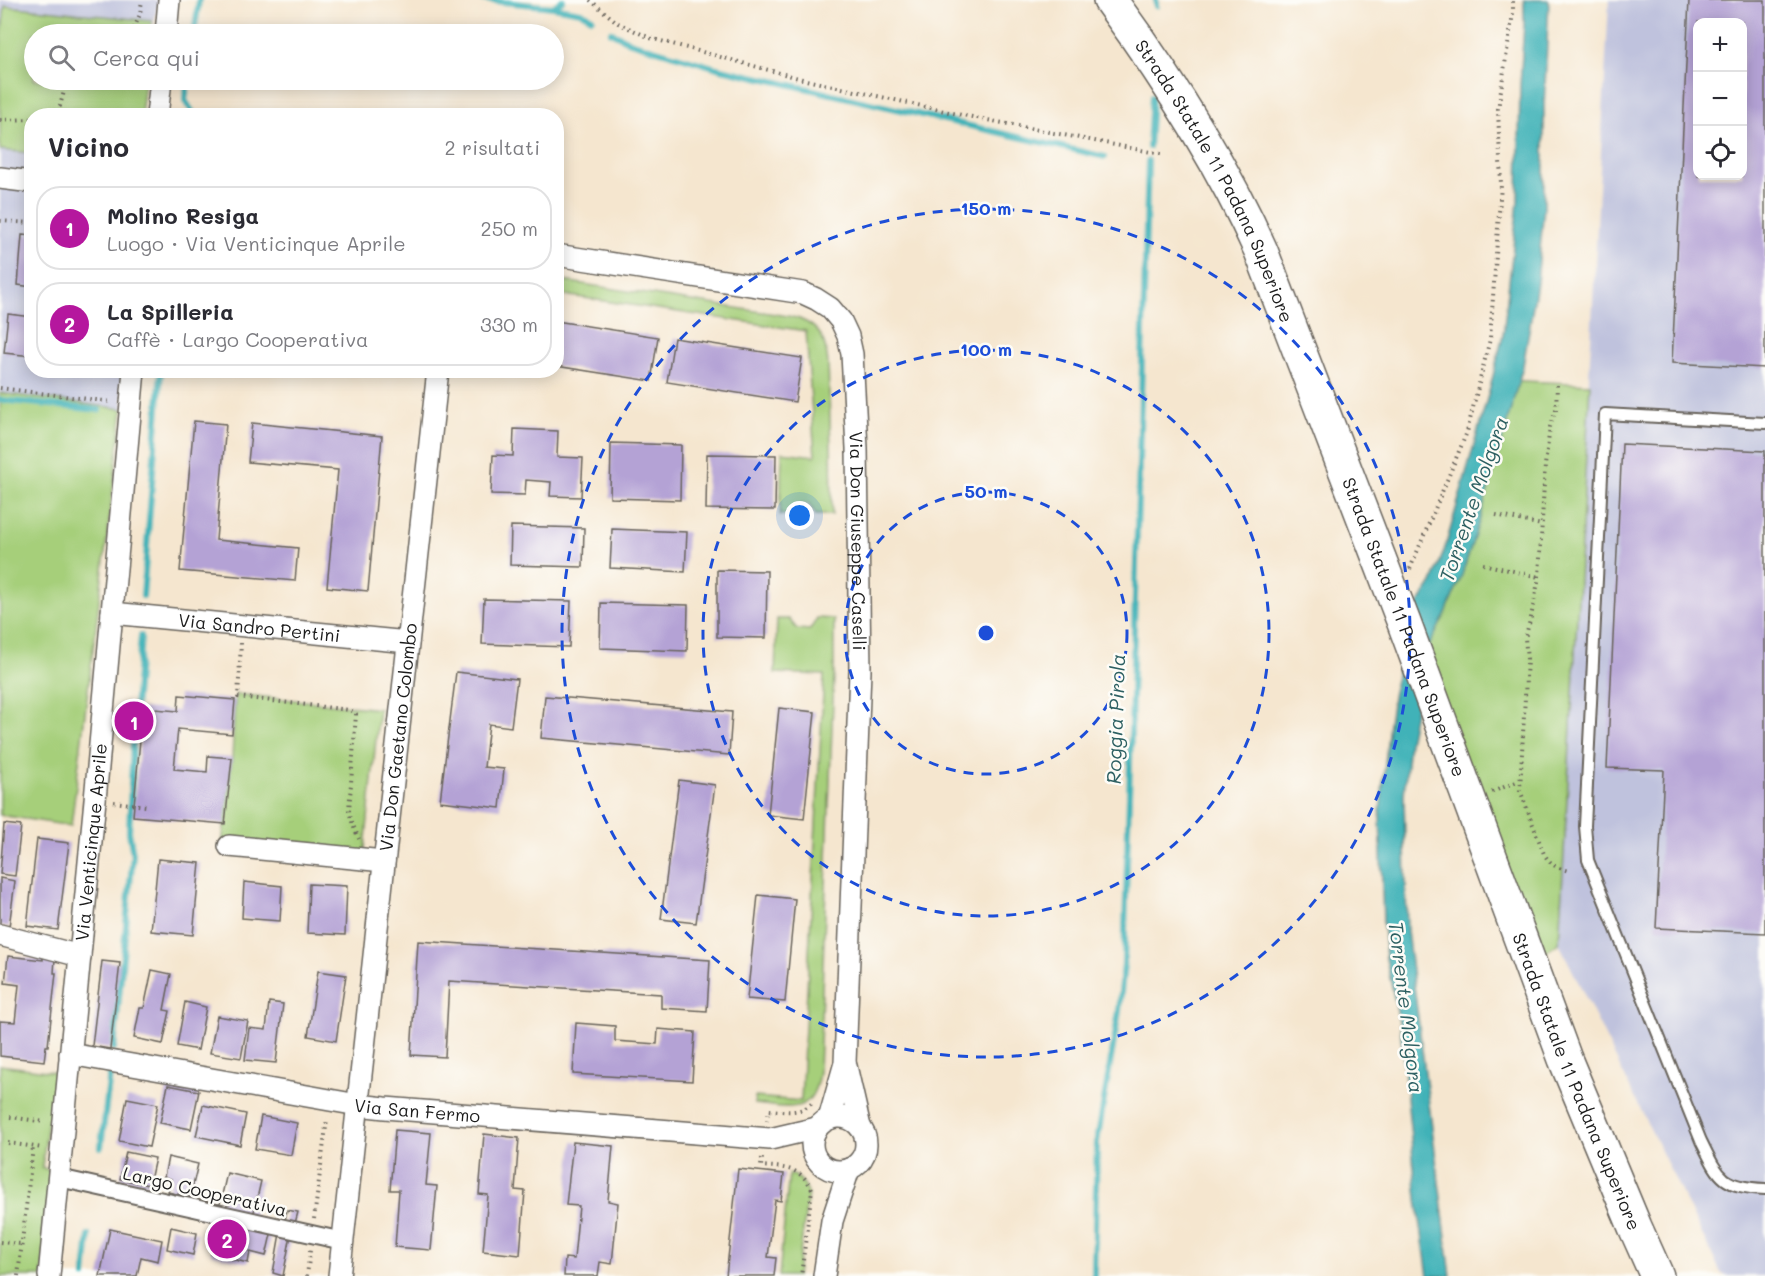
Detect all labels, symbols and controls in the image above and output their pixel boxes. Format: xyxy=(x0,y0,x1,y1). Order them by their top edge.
map controls xyxy=(1693,18,1747,180)
button: + xyxy=(1693,18,1747,72)
search box xyxy=(24,24,564,90)
street label: Strada Statale 11 Padana Superiore xyxy=(1130,35,1299,326)
icon: search xyxy=(45,41,78,74)
text: Cerca qui xyxy=(93,43,200,72)
button: − xyxy=(1693,72,1747,126)
button: locate xyxy=(1693,126,1747,180)
text: Vicino xyxy=(48,130,129,164)
text: 2 risultati xyxy=(444,134,540,160)
text: 150 m xyxy=(961,196,1011,220)
text: Molino Resiga xyxy=(107,201,259,230)
text: 1 xyxy=(65,215,74,241)
text: 250 m xyxy=(481,215,538,241)
text: Luogo · Via Venticinque Aprile xyxy=(107,230,406,256)
text: La Spilleria xyxy=(107,297,234,326)
text: 2 xyxy=(64,311,75,337)
text: 330 m xyxy=(480,311,538,337)
text: Caffè · Largo Cooperativa xyxy=(107,326,368,352)
text: 100 m xyxy=(960,337,1012,361)
water label: Torrente Molgora xyxy=(1433,413,1513,585)
street label: Via Don Giuseppe Caselli xyxy=(844,431,872,651)
street label: Strada Statale 11 Padana Superiore xyxy=(1337,474,1472,780)
text: 50 m xyxy=(965,479,1007,503)
your location xyxy=(785,501,814,530)
street label: Via Sandro Pertini xyxy=(177,608,341,647)
street label: Via Don Gaetano Colombo xyxy=(373,622,422,853)
centre of rings xyxy=(976,623,996,643)
water label: Roggia Pirola xyxy=(1100,653,1130,785)
pin: 1 xyxy=(114,698,154,744)
street label: Via Venticinque Aprile xyxy=(69,742,112,942)
water label: Torrente Molgora xyxy=(1384,920,1430,1094)
street label: Strada Statale 11 Padana Superiore xyxy=(1507,929,1647,1234)
street label: Via San Fermo xyxy=(353,1093,482,1128)
street label: Largo Cooperativa xyxy=(121,1160,289,1222)
pin: 2 xyxy=(208,1216,246,1262)

